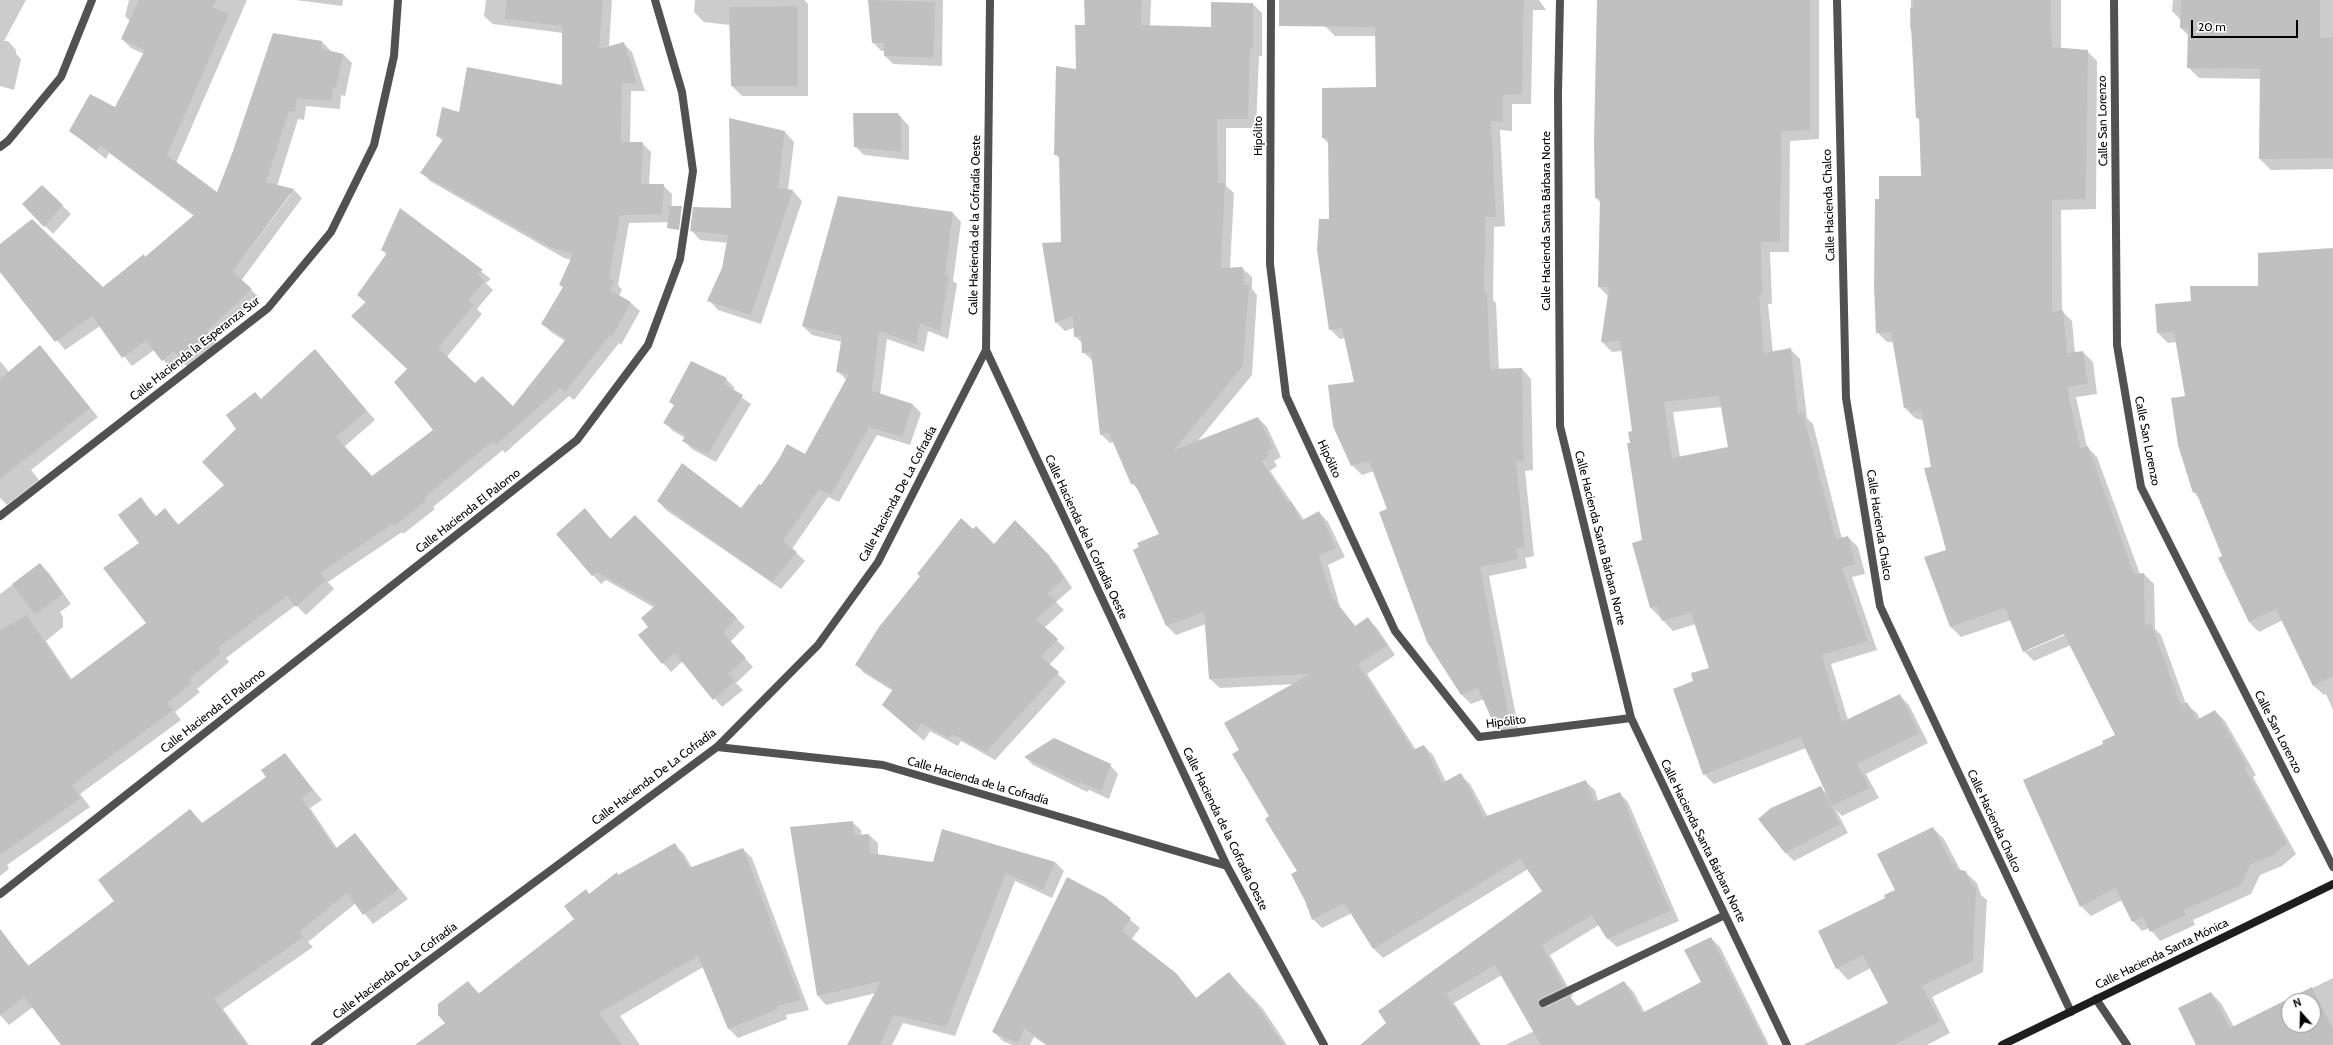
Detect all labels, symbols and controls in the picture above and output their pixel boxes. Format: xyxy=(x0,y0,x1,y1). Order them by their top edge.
scale bar xyxy=(2193,12,2300,38)
text: 20 m xyxy=(2198,19,2226,34)
street label: Calle San Lorenzo xyxy=(2095,75,2111,167)
street label: Hipólito xyxy=(1251,116,1265,156)
street label: Calle Hacienda Santa Bárbara Norte xyxy=(1539,131,1553,311)
street label: Calle Hacienda de la Cofradía Oeste xyxy=(966,135,984,315)
street label: Calle Hacienda Chalco xyxy=(1820,149,1838,261)
street label: Calle Hacienda la Esperanza Sur xyxy=(127,294,263,404)
street label: Calle San Lorenzo xyxy=(2131,395,2163,487)
street label: Calle Hacienda De La Cofradía xyxy=(856,424,940,564)
street label: Hipólito xyxy=(1314,438,1344,480)
street label: Calle Hacienda Santa Bárbara Norte xyxy=(1571,449,1629,627)
street label: Calle Hacienda de la Cofradía Oeste xyxy=(1041,452,1131,622)
street label: Calle Hacienda El Palomo xyxy=(413,466,523,556)
street label: Calle Hacienda Chalco xyxy=(1863,469,1895,581)
street label: Calle Hacienda El Palomo xyxy=(158,666,268,756)
street label: Calle San Lorenzo xyxy=(2251,688,2305,776)
street label: Hipólito xyxy=(1485,712,1527,732)
street label: Calle Hacienda De La Cofradía xyxy=(589,726,719,828)
street label: Calle Hacienda de la Cofradía Oeste xyxy=(1179,745,1271,913)
street label: Calle Hacienda de la Cofradía xyxy=(906,754,1050,808)
street label: Calle Hacienda Santa Bárbara Norte xyxy=(1657,757,1749,925)
street label: Calle Hacienda Chalco xyxy=(1964,767,2024,875)
street label: Calle Hacienda Santa Mónica xyxy=(2093,915,2231,993)
street label: Calle Hacienda De La Cofradía xyxy=(330,920,460,1022)
north arrow xyxy=(2281,993,2321,1033)
text: N xyxy=(2291,995,2303,1011)

